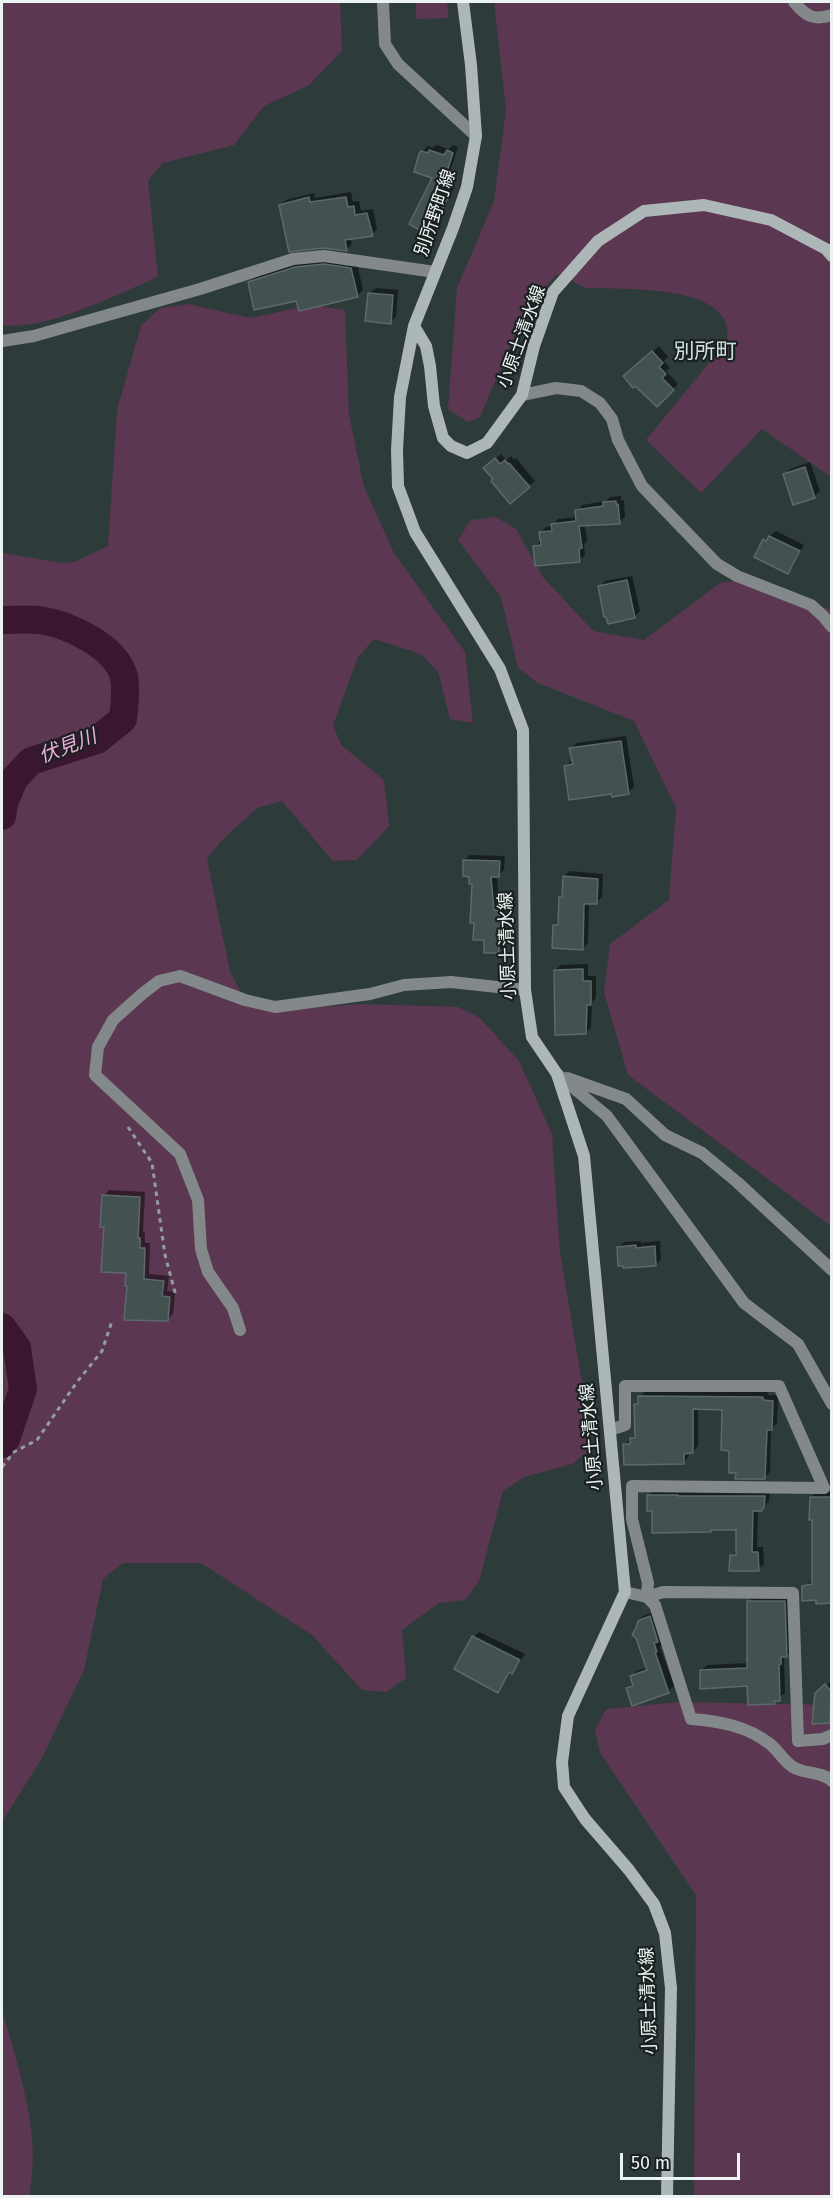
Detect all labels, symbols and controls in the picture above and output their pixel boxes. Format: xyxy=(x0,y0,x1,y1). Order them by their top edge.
street label: 別所野町線 xyxy=(411,167,461,259)
street label: 小原土清水線 xyxy=(493,283,551,391)
district label: 別所町 xyxy=(674,339,736,365)
water label: 伏見川 xyxy=(36,725,100,769)
street label: 小原土清水線 xyxy=(495,892,521,1000)
street label: 小原土清水線 xyxy=(577,1382,607,1492)
street label: 小原土清水線 xyxy=(636,1947,662,2055)
scale bar xyxy=(623,2141,743,2179)
text: 50 m xyxy=(631,2152,670,2174)

